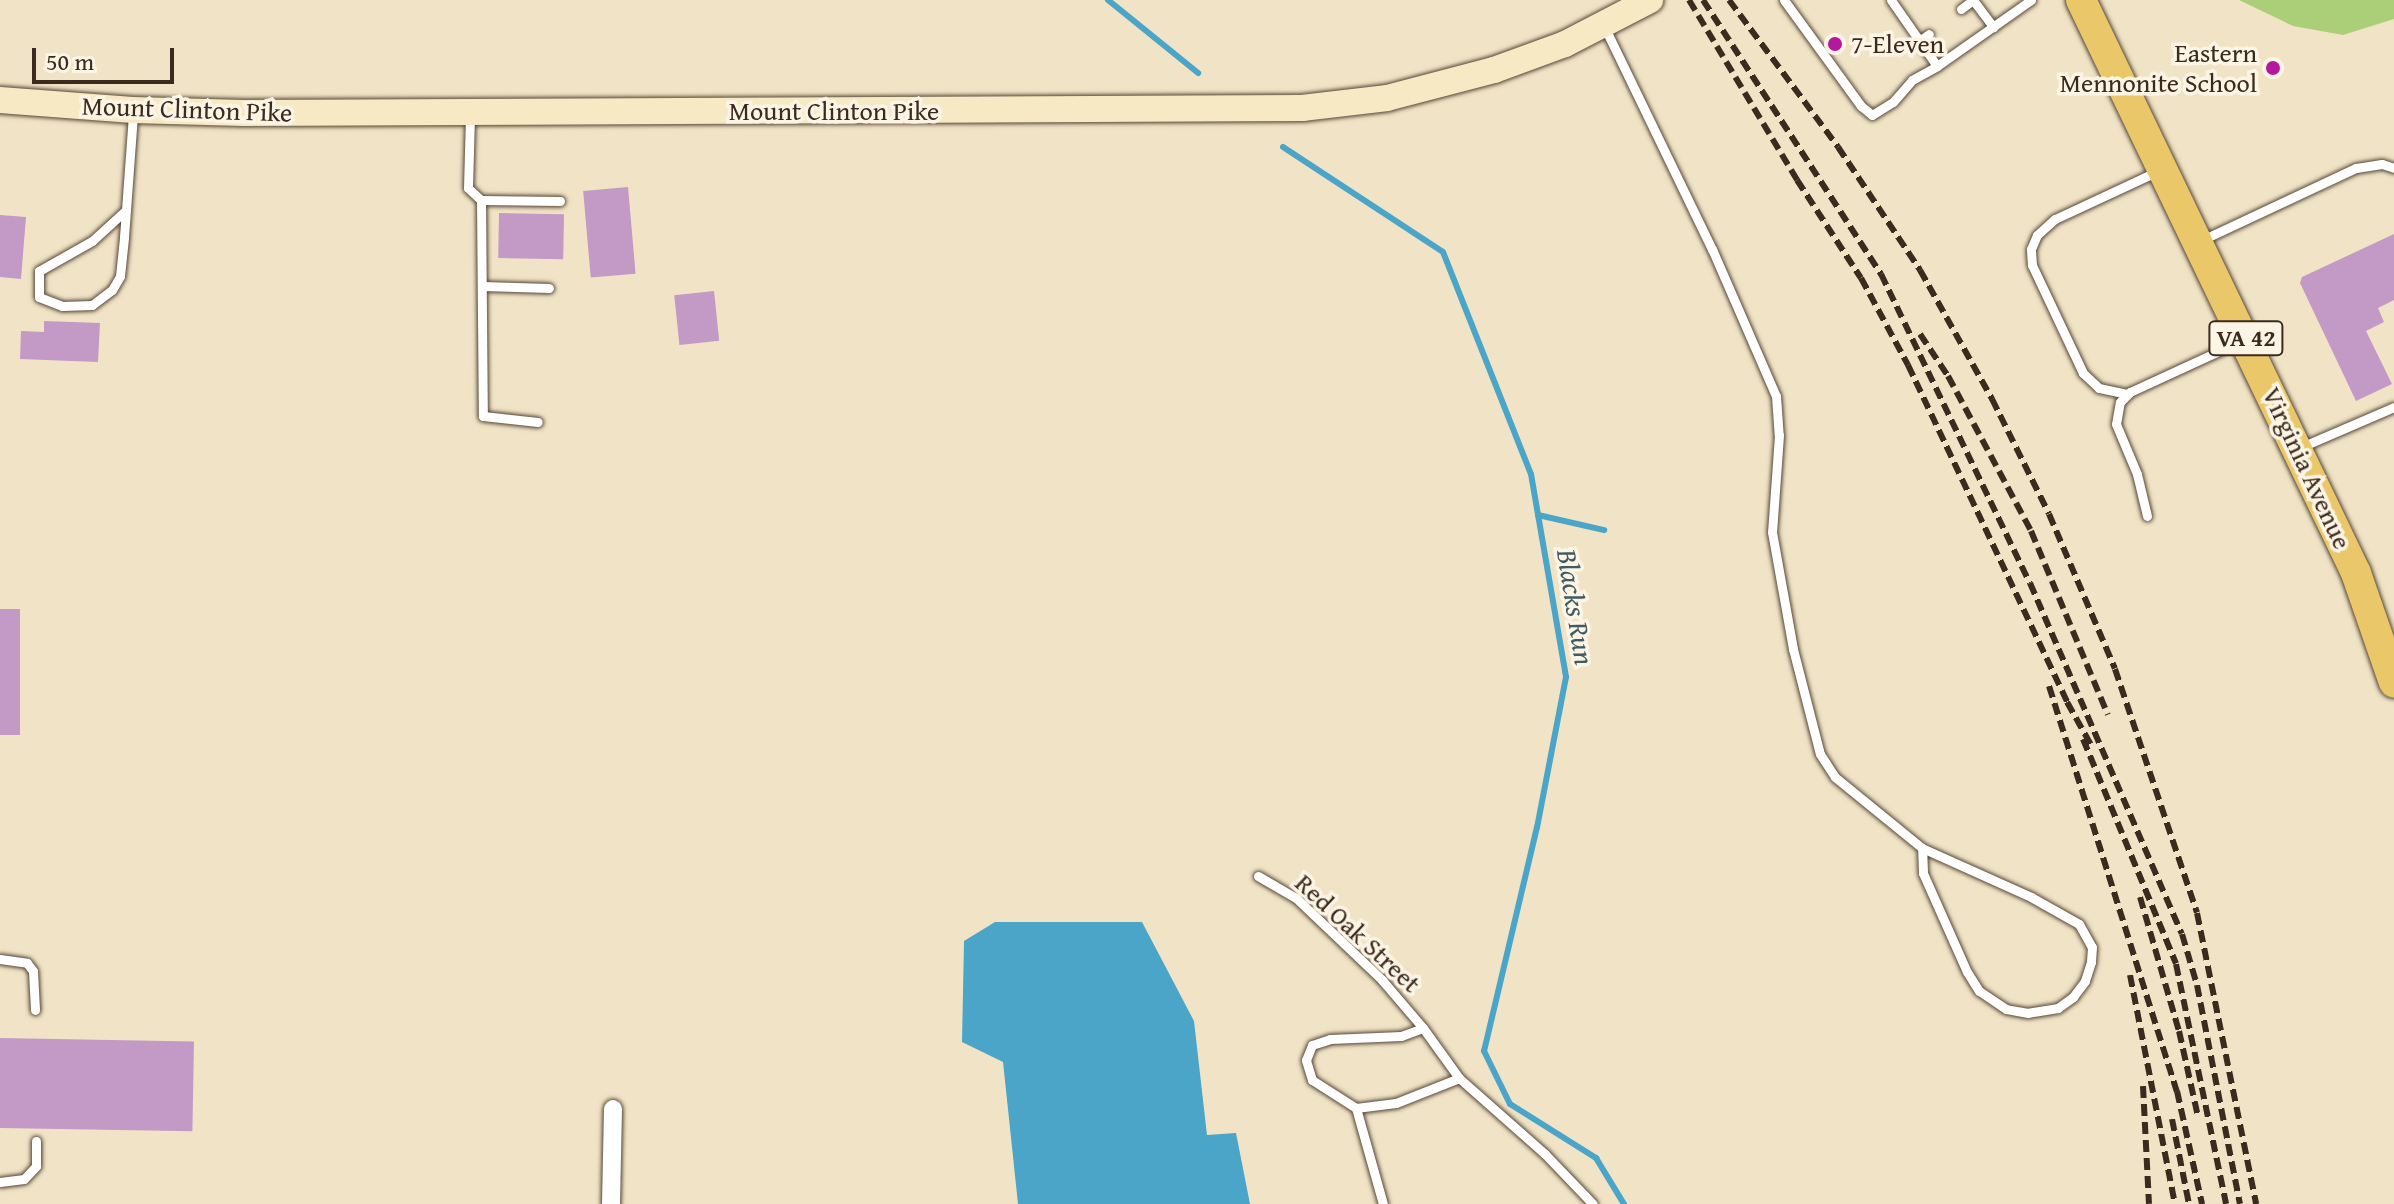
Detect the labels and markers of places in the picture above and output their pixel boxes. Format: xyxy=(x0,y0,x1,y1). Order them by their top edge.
place label: 7-Eleven xyxy=(1851,28,1944,60)
marker: 7-Eleven xyxy=(1826,35,1844,53)
place label: Eastern Mennonite School xyxy=(2060,37,2257,98)
marker: Eastern Mennonite School xyxy=(2264,59,2282,77)

